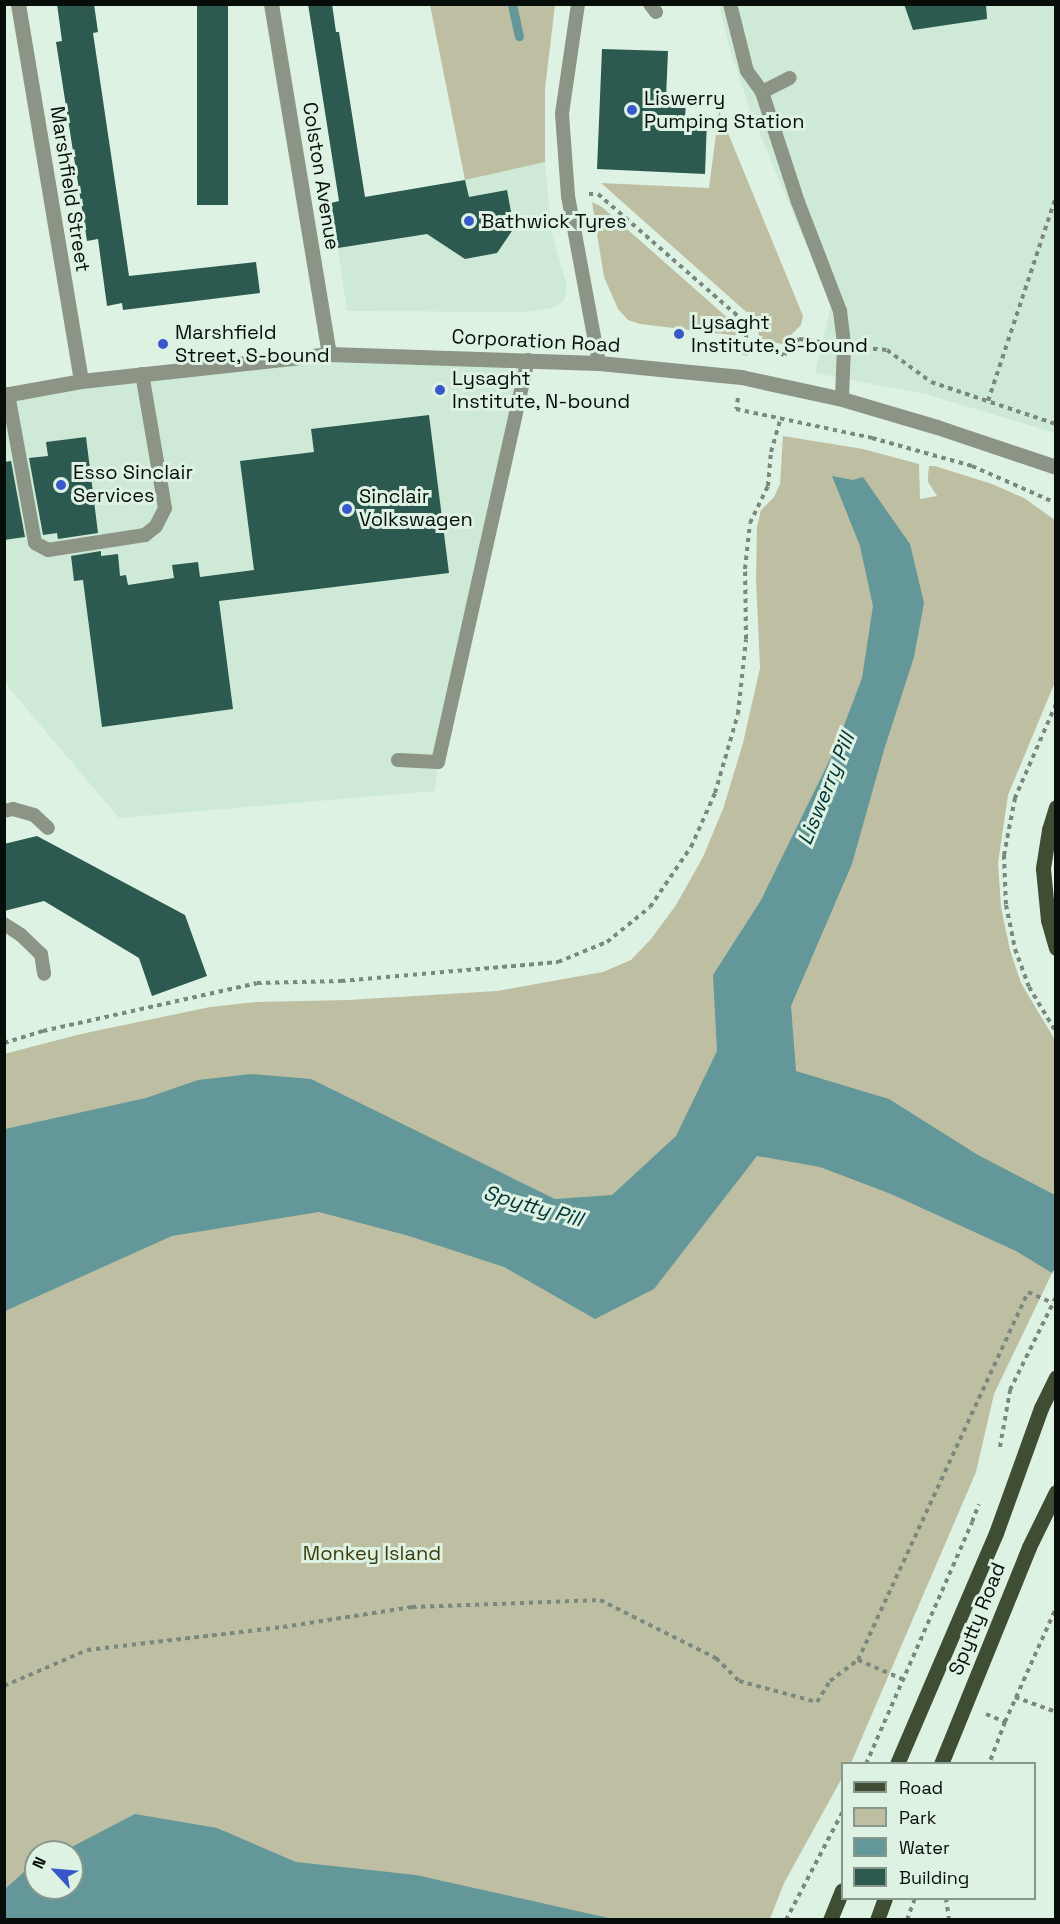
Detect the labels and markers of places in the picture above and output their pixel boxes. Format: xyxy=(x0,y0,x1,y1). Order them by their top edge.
place label: Liswerry Pumping Station xyxy=(644,86,804,133)
marker: Liswerry Pumping Station xyxy=(625,103,639,117)
place label: Bathwick Tyres xyxy=(481,209,627,233)
marker: Bathwick Tyres xyxy=(462,214,476,228)
place label: Lysaght Institute, S-bound xyxy=(691,310,869,357)
place label: Marshfield Street, S-bound xyxy=(175,320,330,367)
marker: Lysaght Institute, S-bound xyxy=(672,327,686,341)
marker: Marshfield Street, S-bound xyxy=(156,337,170,351)
place label: Lysaght Institute, N-bound xyxy=(452,366,631,413)
marker: Lysaght Institute, N-bound xyxy=(433,383,447,397)
place label: Esso Sinclair Services xyxy=(73,461,193,508)
marker: Esso Sinclair Services xyxy=(54,478,68,492)
place label: Sinclair Volkswagen xyxy=(359,485,473,532)
marker: Sinclair Volkswagen xyxy=(340,502,354,516)

